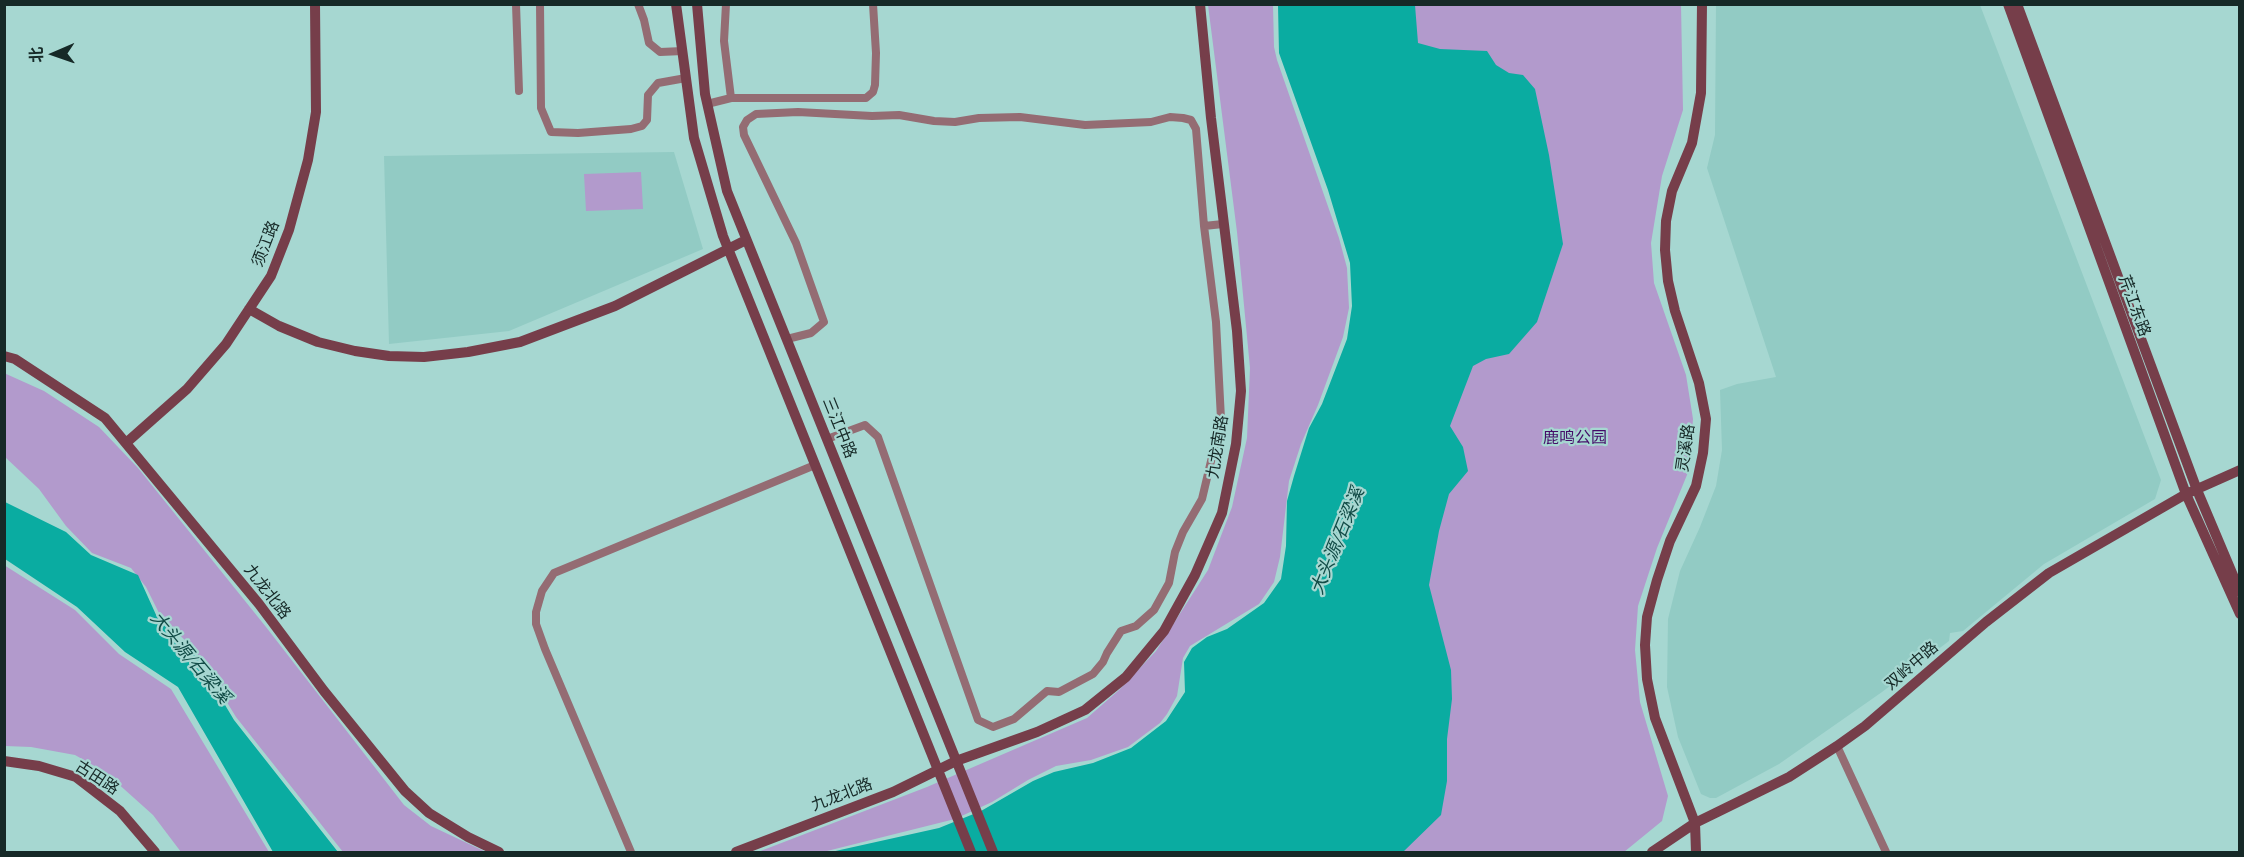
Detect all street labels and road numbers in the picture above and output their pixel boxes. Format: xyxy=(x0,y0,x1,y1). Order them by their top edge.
street label: 须江路 xyxy=(248,218,284,270)
street label: 芹江东路 xyxy=(2114,273,2154,339)
street label: 三江中路 xyxy=(818,395,860,461)
street label: 九龙南路 xyxy=(1204,414,1232,480)
street label: 灵溪路 xyxy=(1673,423,1699,473)
street label: 九龙北路 xyxy=(240,561,294,623)
street label: 双岭中路 xyxy=(1882,638,1942,694)
street label: 古田路 xyxy=(72,757,122,799)
street label: 九龙北路 xyxy=(809,775,875,815)

